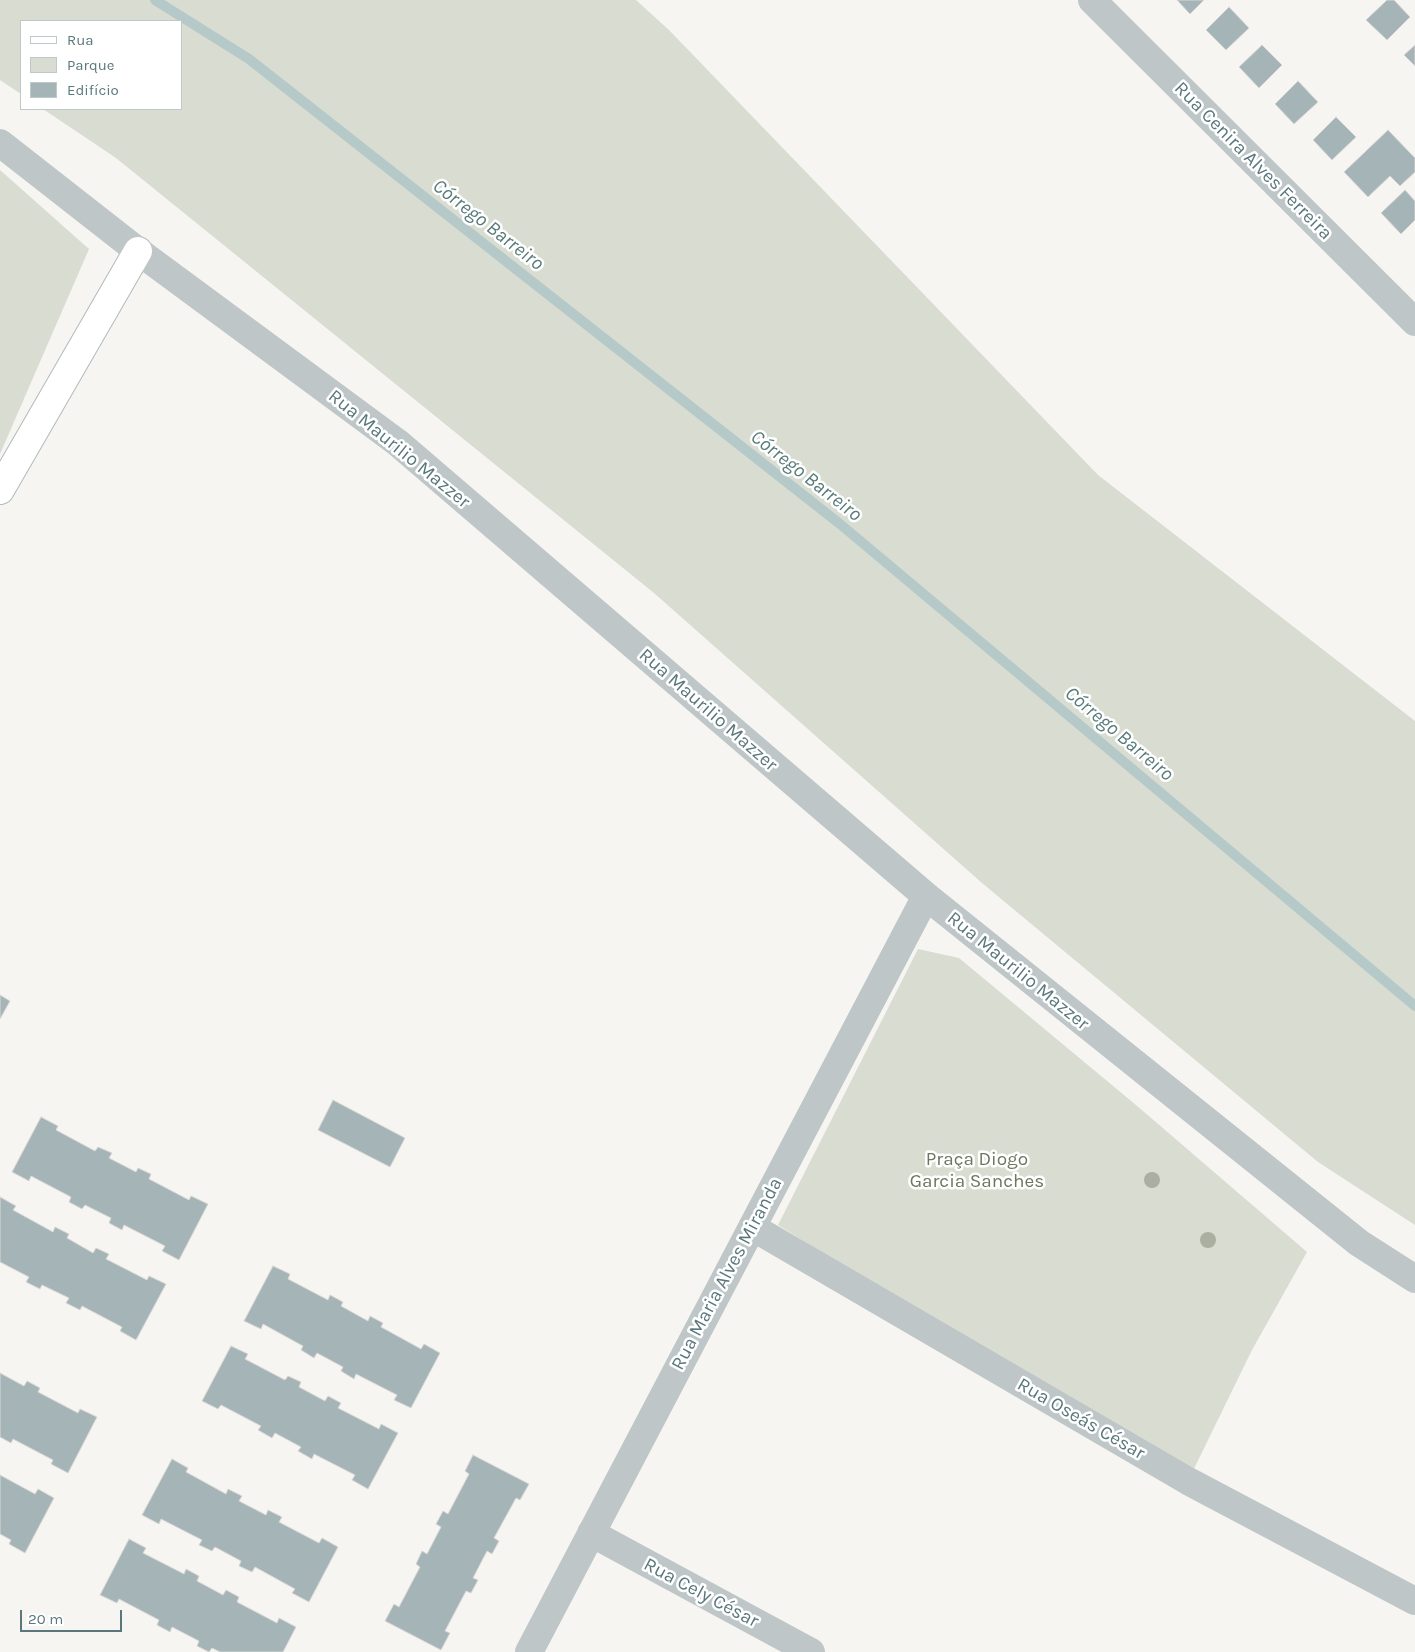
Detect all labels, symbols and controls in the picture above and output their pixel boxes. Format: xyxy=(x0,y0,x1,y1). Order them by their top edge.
legend xyxy=(20,20,182,110)
text: Rua xyxy=(67,31,94,49)
text: Parque xyxy=(67,56,115,74)
street label: Rua Cenira Alves Ferreira xyxy=(1169,77,1337,245)
text: Edifício xyxy=(67,81,119,99)
water label: Córrego Barreiro xyxy=(428,174,548,276)
street label: Rua Maurilio Mazzer xyxy=(324,385,474,513)
water label: Córrego Barreiro xyxy=(746,425,866,527)
street label: Rua Maurilio Mazzer xyxy=(634,644,782,776)
water label: Córrego Barreiro xyxy=(1060,682,1178,786)
street label: Rua Maurilio Mazzer xyxy=(943,907,1093,1035)
park label: Praça Diogo Garcia Sanches xyxy=(910,1149,1044,1193)
street label: Rua Maria Alves Miranda xyxy=(667,1174,787,1374)
street label: Rua Oseás César xyxy=(1013,1373,1149,1465)
street label: Rua Cely César xyxy=(640,1553,762,1633)
scale bar xyxy=(22,1600,125,1632)
text: 20 m xyxy=(28,1610,63,1628)

